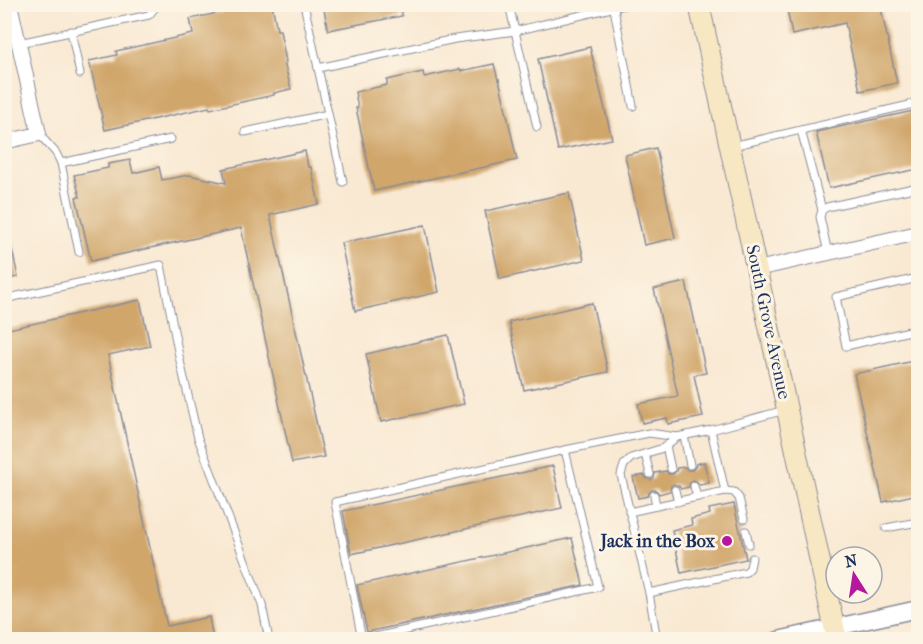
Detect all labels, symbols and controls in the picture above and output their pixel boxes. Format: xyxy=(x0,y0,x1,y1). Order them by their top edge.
street label: South Grove Avenue xyxy=(741,243,795,401)
place label: Jack in the Box xyxy=(599,531,716,552)
marker: Jack in the Box xyxy=(720,534,734,548)
north arrow xyxy=(824,545,884,605)
text: N xyxy=(843,550,860,571)

